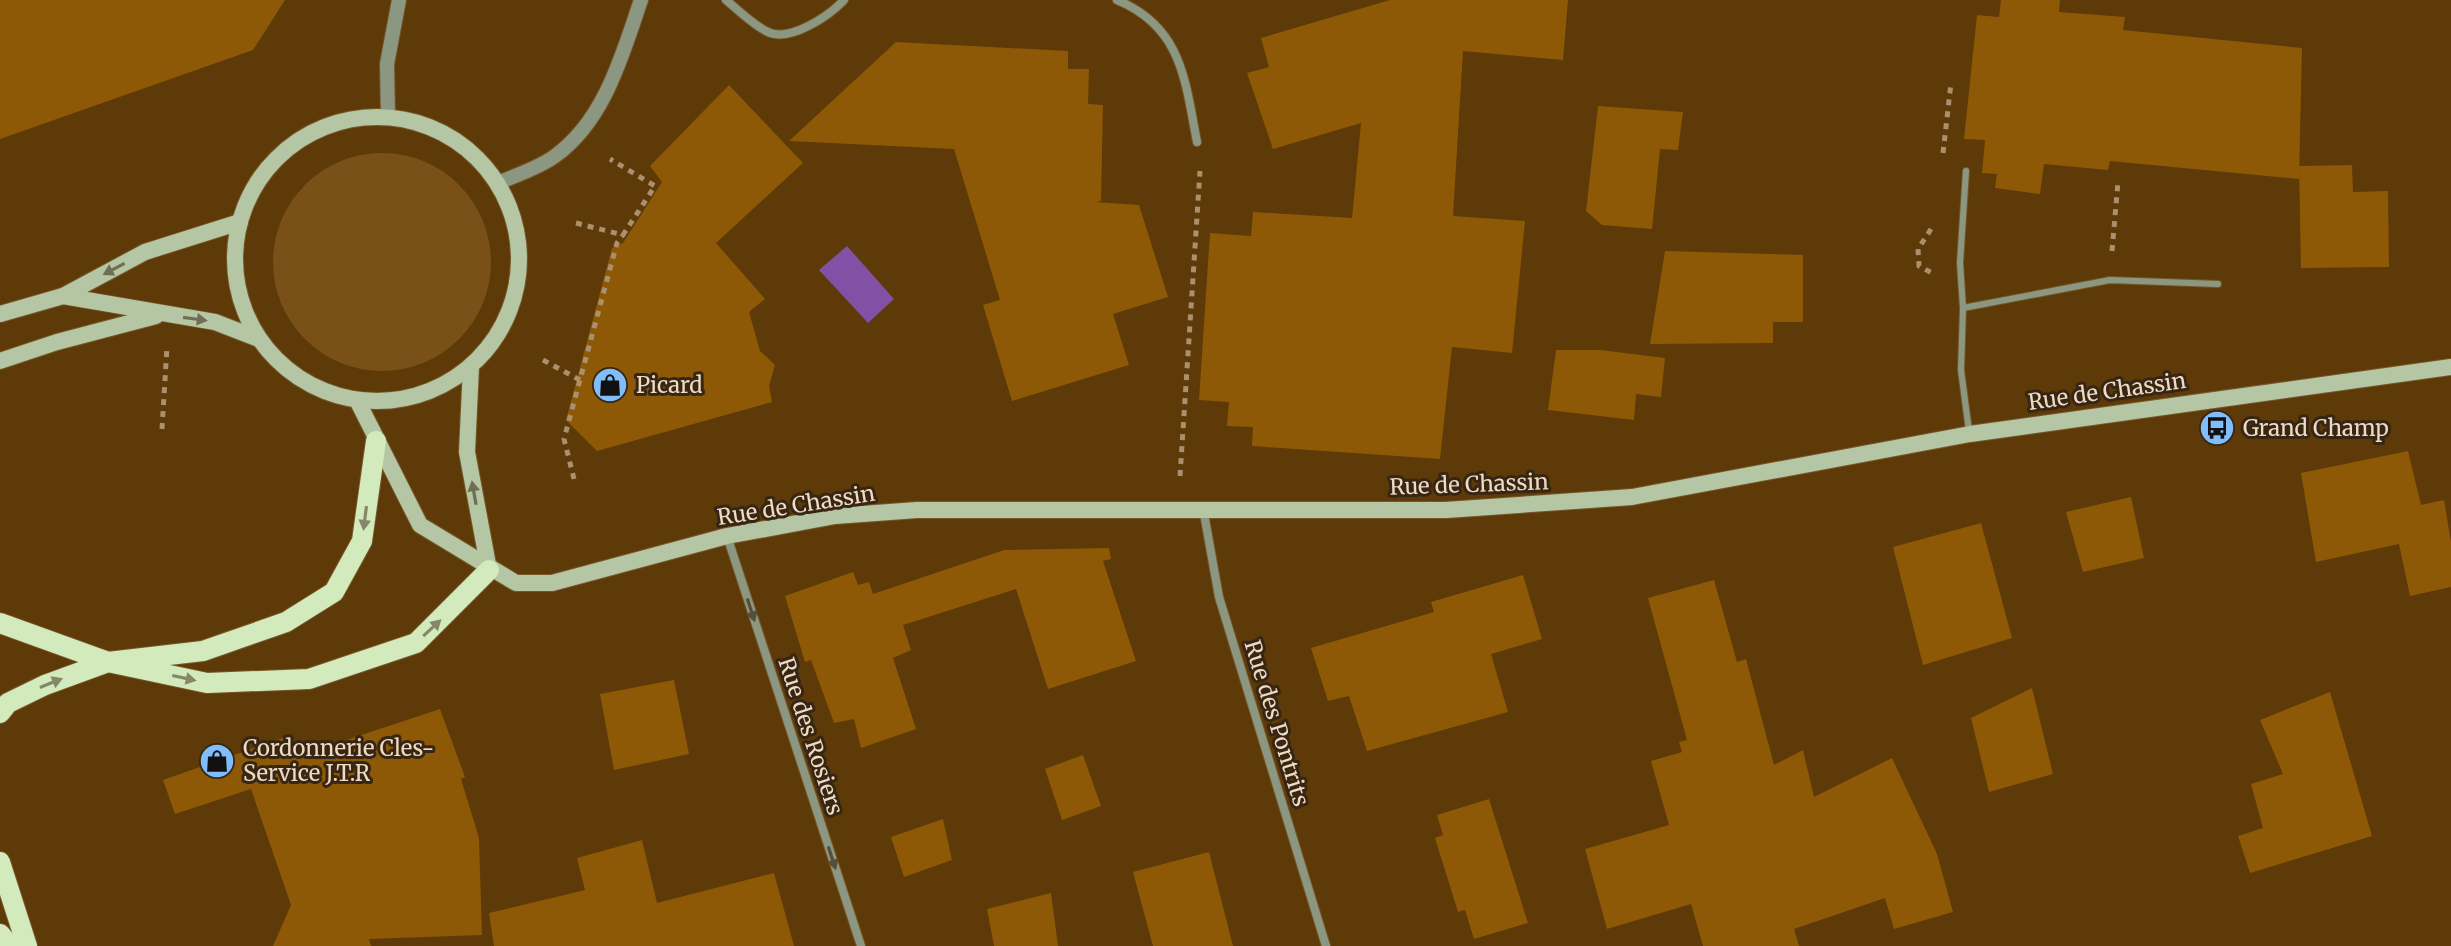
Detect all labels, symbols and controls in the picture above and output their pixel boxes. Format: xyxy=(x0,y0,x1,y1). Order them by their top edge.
one-way arrow xyxy=(103,262,126,275)
one-way arrow xyxy=(183,313,208,326)
shop icon: Picard xyxy=(591,366,629,404)
street label: Rue de Chassin xyxy=(2026,366,2188,416)
place label: Picard xyxy=(636,371,702,399)
bus stop icon: Grand Champ xyxy=(2198,409,2236,447)
place label: Grand Champ xyxy=(2243,414,2389,442)
street label: Rue de Chassin xyxy=(1389,467,1550,501)
street label: Rue de Chassin xyxy=(715,479,877,531)
one-way arrow xyxy=(467,481,480,506)
one-way arrow xyxy=(358,506,371,531)
one-way arrow xyxy=(746,599,758,623)
one-way arrow xyxy=(422,620,441,638)
street label: Rue des Pontrits xyxy=(1238,637,1316,809)
street label: Rue des Rosiers xyxy=(772,654,850,818)
one-way arrow xyxy=(172,672,197,685)
one-way arrow xyxy=(39,676,63,689)
place label: Cordonnerie Cles- Service J.T.R xyxy=(243,734,434,787)
shop icon: Cordonnerie Cles- Service J.T.R xyxy=(198,742,236,780)
one-way arrow xyxy=(826,846,839,870)

